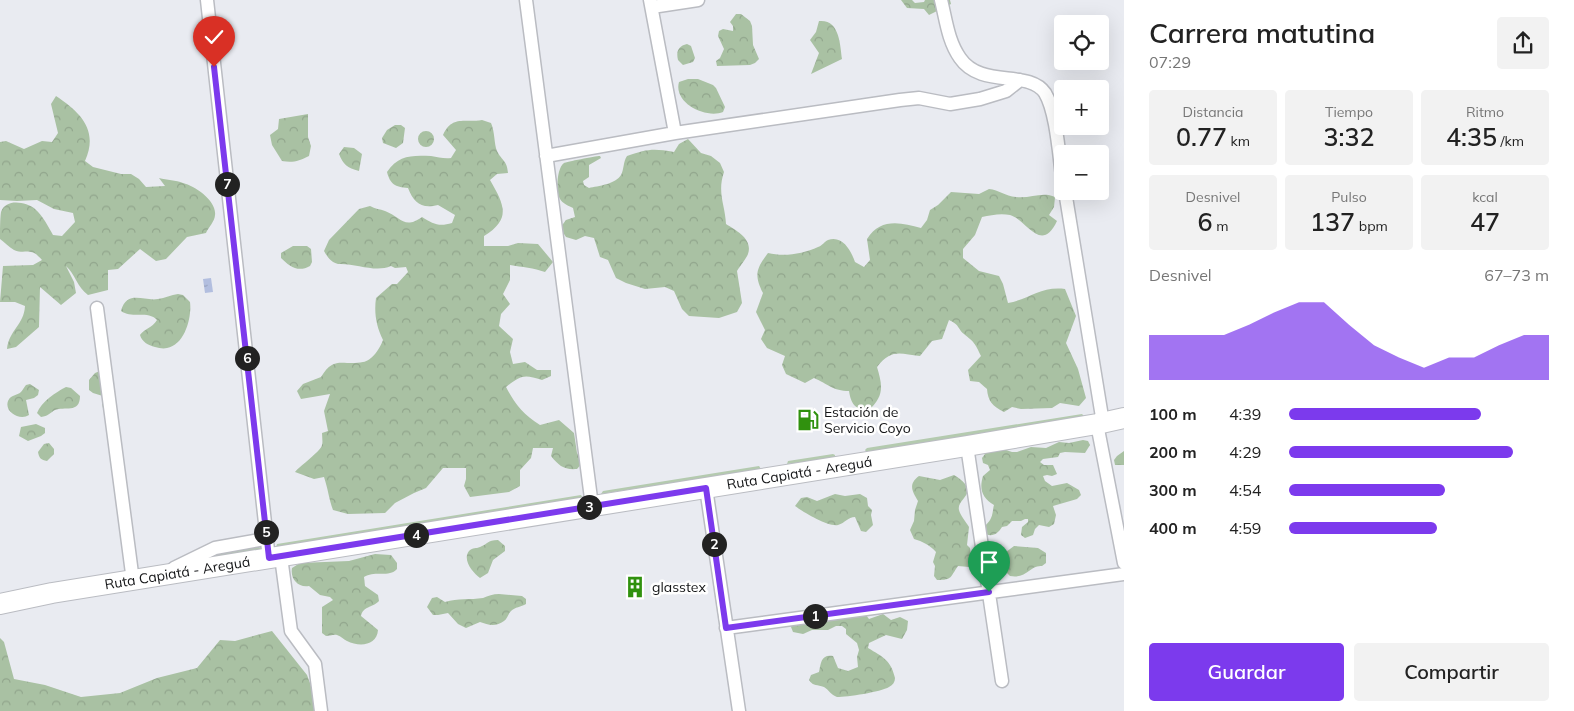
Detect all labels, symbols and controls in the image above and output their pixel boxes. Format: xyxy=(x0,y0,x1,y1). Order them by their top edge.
map controls xyxy=(1054,15,1109,200)
button: locate xyxy=(1054,15,1109,70)
text: Carrera matutina xyxy=(1149,15,1375,50)
pin xyxy=(193,16,235,67)
button: share xyxy=(1497,17,1549,69)
icon: check xyxy=(200,23,228,51)
text: 07:29 xyxy=(1149,52,1191,72)
button: + xyxy=(1054,80,1109,135)
text: Distancia xyxy=(1183,103,1243,121)
text: Tiempo xyxy=(1325,103,1373,121)
text: Ritmo xyxy=(1466,103,1504,121)
text: 0.77 xyxy=(1176,121,1227,152)
text: 3:32 xyxy=(1324,121,1374,152)
text: 4:35 xyxy=(1446,121,1497,152)
text: km xyxy=(1227,132,1250,150)
text: /km xyxy=(1497,132,1524,150)
button: − xyxy=(1054,145,1109,200)
pin: 7 xyxy=(214,172,240,196)
text: 7 xyxy=(223,175,232,193)
text: Desnivel xyxy=(1186,188,1240,206)
text: Pulso xyxy=(1331,188,1367,206)
text: kcal xyxy=(1472,188,1498,206)
text: 6 xyxy=(1198,206,1213,237)
text: 137 xyxy=(1310,206,1355,237)
text: 47 xyxy=(1470,206,1500,237)
text: m xyxy=(1213,217,1228,235)
text: bpm xyxy=(1355,217,1388,235)
text: Desnivel xyxy=(1149,265,1212,285)
text: 67–73 m xyxy=(1484,265,1549,285)
pin: 6 xyxy=(234,346,260,370)
text: 6 xyxy=(243,349,252,367)
place label: Estación de Servicio Coyo xyxy=(824,403,911,437)
text: 100 m xyxy=(1149,404,1197,424)
text: 4:39 xyxy=(1229,404,1261,424)
fuel station icon: Estación de Servicio Coyo xyxy=(795,407,821,433)
text: 200 m xyxy=(1149,442,1197,462)
text: 4:29 xyxy=(1229,442,1261,462)
street label: Ruta Capiatá - Areguá xyxy=(725,452,873,494)
text: 300 m xyxy=(1149,480,1197,500)
text: 4:54 xyxy=(1229,480,1261,500)
pin: 3 xyxy=(576,494,602,520)
text: 3 xyxy=(585,498,594,516)
text: 400 m xyxy=(1149,518,1197,538)
text: 4:59 xyxy=(1229,518,1261,538)
pin: 5 xyxy=(254,520,278,544)
pin: 4 xyxy=(404,522,428,548)
text: 5 xyxy=(262,523,271,541)
text: 4 xyxy=(412,526,421,544)
pin: 2 xyxy=(702,532,726,556)
text: 2 xyxy=(710,535,719,553)
pin xyxy=(968,541,1010,592)
icon: arrive xyxy=(975,548,1003,576)
street label: Ruta Capiatá - Areguá xyxy=(103,552,251,593)
building icon: glasstex xyxy=(622,574,648,600)
place label: glasstex xyxy=(652,578,706,596)
pin: 1 xyxy=(802,604,828,628)
text: 1 xyxy=(811,607,820,625)
button: Guardar xyxy=(1149,643,1344,701)
button: Compartir xyxy=(1354,643,1549,701)

